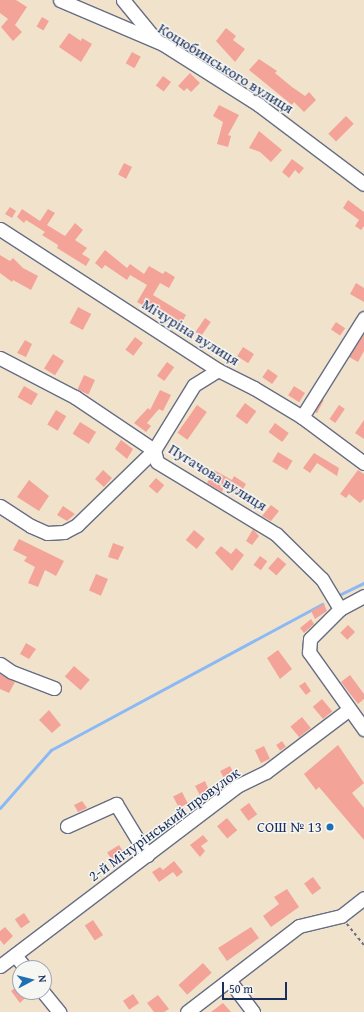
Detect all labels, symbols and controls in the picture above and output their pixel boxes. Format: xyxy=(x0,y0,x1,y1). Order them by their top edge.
street label: Коцюбинського вулиця xyxy=(155,19,297,117)
street label: Мічуріна вулиця xyxy=(139,295,243,369)
street label: Пугачова вулиця xyxy=(166,440,270,514)
street label: 2-й Мічурінський провулок xyxy=(85,763,243,885)
place label: СОШ № 13 xyxy=(257,818,322,836)
marker: СОШ № 13 xyxy=(325,822,335,832)
north arrow xyxy=(12,960,52,1000)
text: N xyxy=(35,974,51,983)
scale bar xyxy=(224,974,289,1000)
text: 50 m xyxy=(229,980,253,997)

